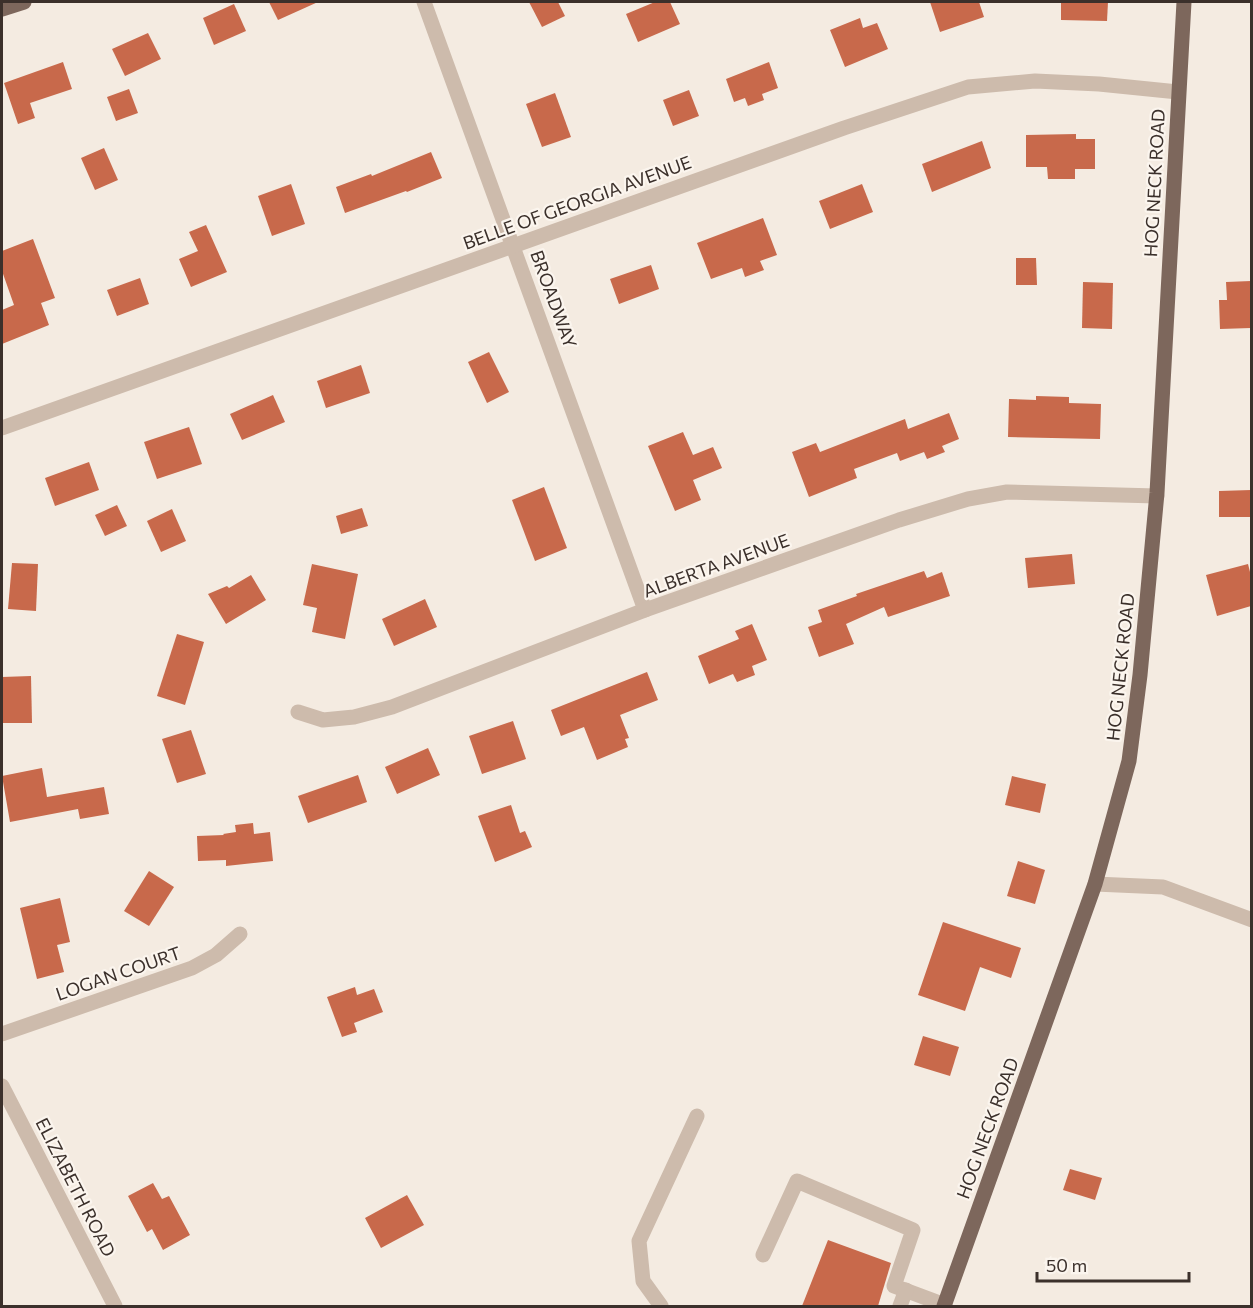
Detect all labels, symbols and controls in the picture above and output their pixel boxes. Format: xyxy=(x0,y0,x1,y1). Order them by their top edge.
street label: HOG NECK ROAD xyxy=(1139,108,1169,258)
street label: BELLE OF GEORGIA AVENUE xyxy=(460,150,694,254)
street label: BROADWAY xyxy=(526,247,582,351)
street label: ALBERTA AVENUE xyxy=(640,528,792,602)
street label: HOG NECK ROAD xyxy=(1101,592,1139,742)
street label: LOGAN COURT xyxy=(53,941,183,1005)
street label: HOG NECK ROAD xyxy=(951,1054,1023,1202)
street label: ELIZABETH ROAD xyxy=(31,1114,121,1260)
scale bar xyxy=(1037,1245,1188,1283)
text: 50 m xyxy=(1046,1254,1087,1276)

